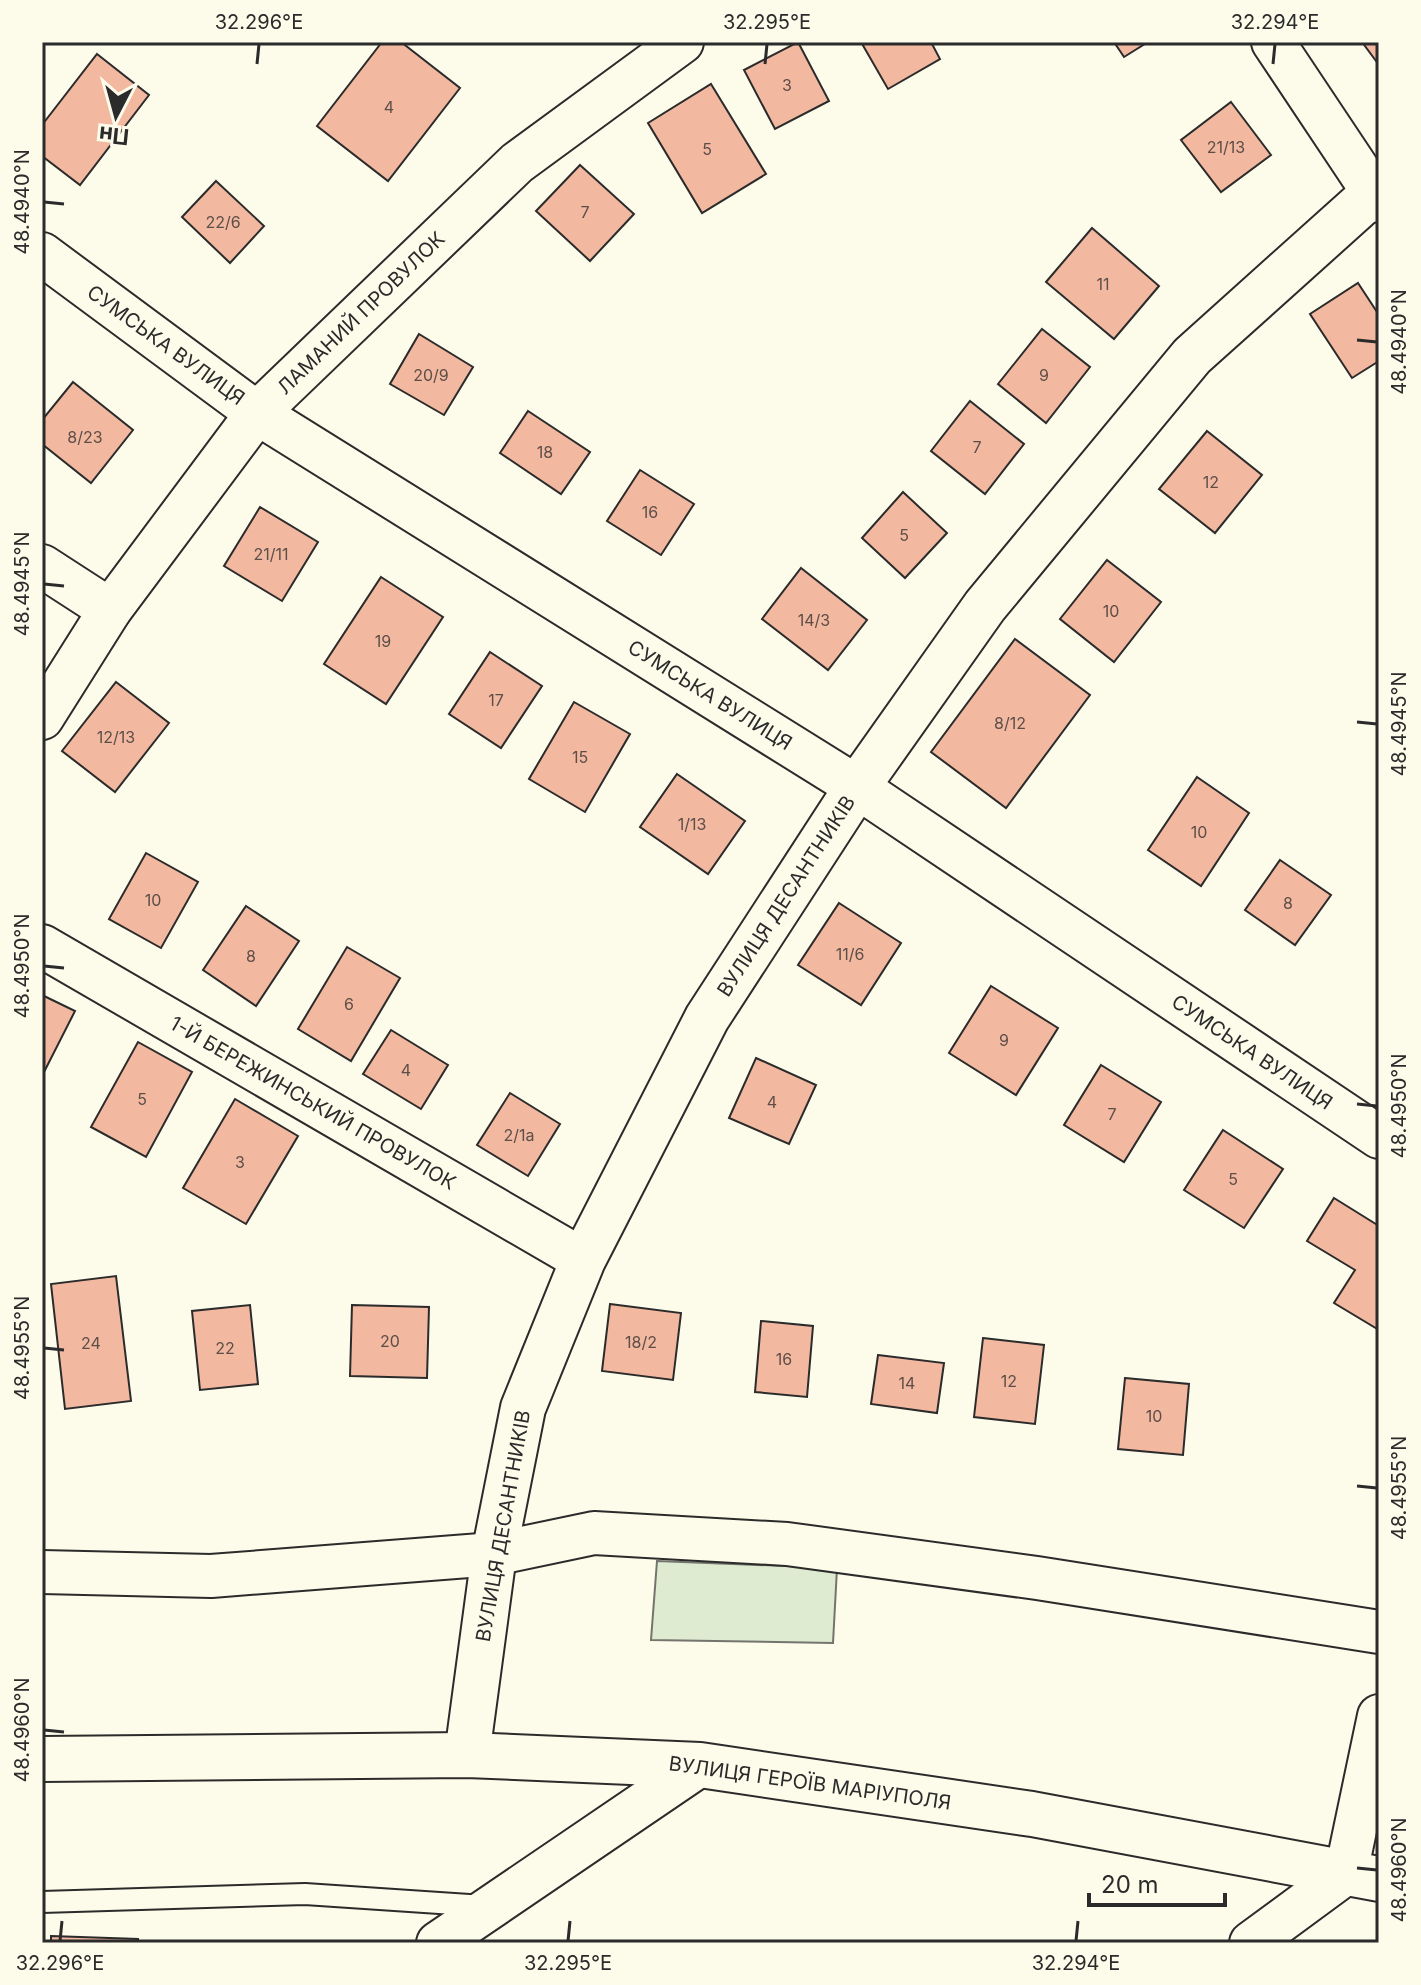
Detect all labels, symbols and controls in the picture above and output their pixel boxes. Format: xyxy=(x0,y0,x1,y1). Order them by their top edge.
text: 32.296°E xyxy=(215,10,303,34)
text: 32.295°E xyxy=(723,10,811,34)
text: 32.294°E xyxy=(1231,10,1319,34)
house number: 3 xyxy=(782,75,792,95)
north arrow xyxy=(76,76,156,156)
house number: 4 xyxy=(384,97,394,117)
text: Пн xyxy=(98,121,130,150)
house number: 21/13 xyxy=(1207,137,1245,157)
house number: 5 xyxy=(702,139,712,159)
text: 48.4940°N xyxy=(10,149,34,255)
house number: 7 xyxy=(580,202,590,222)
house number: 22/6 xyxy=(205,212,241,232)
street label: ЛАМАНИЙ ПРОВУЛОК xyxy=(272,226,450,399)
house number: 11 xyxy=(1096,274,1110,294)
street label: СУМСЬКА ВУЛИЦЯ xyxy=(83,280,249,410)
text: 48.4940°N xyxy=(1387,289,1411,395)
house number: 20/9 xyxy=(413,365,449,385)
house number: 9 xyxy=(1039,365,1049,385)
house number: 8/23 xyxy=(67,427,103,447)
house number: 7 xyxy=(972,437,982,457)
house number: 18 xyxy=(537,442,553,462)
house number: 12 xyxy=(1203,472,1219,492)
house number: 16 xyxy=(642,502,658,522)
house number: 5 xyxy=(899,525,909,545)
text: 48.4945°N xyxy=(10,531,34,637)
house number: 21/11 xyxy=(253,544,289,564)
house number: 10 xyxy=(1103,601,1119,621)
house number: 14/3 xyxy=(798,610,830,630)
house number: 19 xyxy=(375,631,391,651)
street label: СУМСЬКА ВУЛИЦЯ xyxy=(624,635,796,755)
text: 48.4945°N xyxy=(1387,671,1411,777)
house number: 17 xyxy=(488,690,504,710)
house number: 8/12 xyxy=(994,713,1026,733)
house number: 12/13 xyxy=(97,727,135,747)
house number: 15 xyxy=(572,747,588,767)
street label: ВУЛИЦЯ ДЕСАНТНИКІВ xyxy=(712,791,860,1001)
house number: 1/13 xyxy=(678,814,706,834)
house number: 10 xyxy=(1191,822,1207,842)
house number: 10 xyxy=(145,890,161,910)
house number: 8 xyxy=(1283,893,1293,913)
text: 48.4950°N xyxy=(10,914,34,1018)
house number: 11/6 xyxy=(836,944,864,964)
house number: 8 xyxy=(246,946,256,966)
street label: СУМСЬКА ВУЛИЦЯ xyxy=(1167,989,1337,1115)
house number: 6 xyxy=(344,994,354,1014)
street label: 1-Й БЕРЕЖИНСЬКИЙ ПРОВУЛОК xyxy=(166,1010,461,1195)
house number: 9 xyxy=(999,1030,1009,1050)
text: 48.4950°N xyxy=(1387,1054,1411,1158)
house number: 4 xyxy=(401,1060,411,1080)
house number: 5 xyxy=(137,1089,147,1109)
house number: 4 xyxy=(767,1092,777,1112)
house number: 7 xyxy=(1107,1104,1117,1124)
house number: 2/1а xyxy=(503,1125,535,1145)
house number: 3 xyxy=(235,1152,245,1172)
house number: 5 xyxy=(1228,1169,1238,1189)
text: 48.4955°N xyxy=(10,1296,34,1400)
house number: 20 xyxy=(380,1331,400,1351)
house number: 18/2 xyxy=(625,1332,657,1352)
house number: 24 xyxy=(81,1333,101,1353)
house number: 22 xyxy=(215,1338,235,1358)
house number: 16 xyxy=(776,1349,792,1369)
house number: 12 xyxy=(1001,1371,1017,1391)
house number: 14 xyxy=(899,1373,915,1393)
house number: 10 xyxy=(1146,1406,1162,1426)
street label: ВУЛИЦЯ ДЕСАНТНИКІВ xyxy=(471,1408,535,1644)
text: 48.4955°N xyxy=(1387,1436,1411,1540)
text: 48.4960°N xyxy=(10,1677,34,1783)
street label: ВУЛИЦЯ ГЕРОЇВ МАРІУПОЛЯ xyxy=(667,1751,953,1815)
text: 48.4960°N xyxy=(1387,1817,1411,1923)
scale bar xyxy=(1089,1857,1225,1907)
text: 20 m xyxy=(1101,1870,1159,1899)
text: 32.296°E xyxy=(16,1951,104,1975)
text: 32.295°E xyxy=(524,1951,612,1975)
text: 32.294°E xyxy=(1032,1951,1120,1975)

